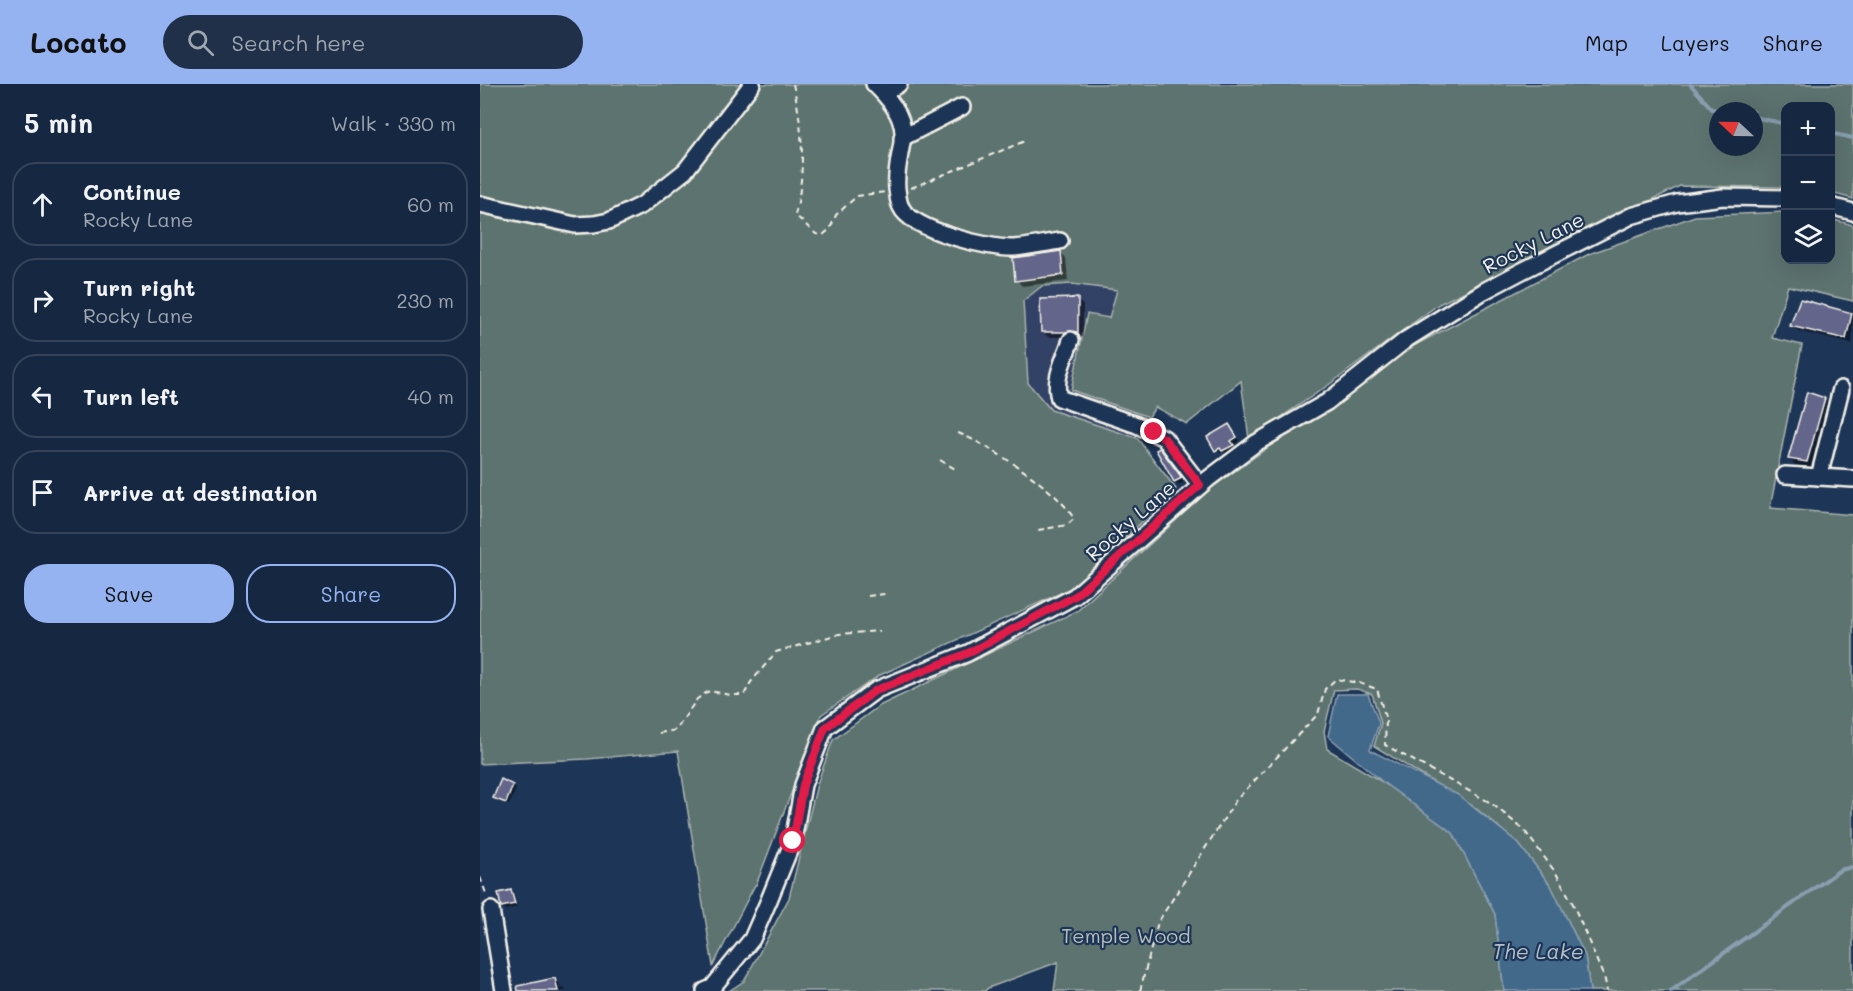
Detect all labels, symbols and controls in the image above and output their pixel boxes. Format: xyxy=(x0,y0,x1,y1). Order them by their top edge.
search box xyxy=(163,15,583,69)
text: Locato xyxy=(30,24,127,60)
icon: search xyxy=(184,26,217,59)
text: Search here xyxy=(232,28,365,57)
text: Map xyxy=(1585,29,1628,56)
text: Layers xyxy=(1661,29,1730,56)
text: Share xyxy=(1763,29,1823,56)
north arrow xyxy=(1709,102,1763,156)
map controls xyxy=(1781,102,1835,264)
button: + xyxy=(1781,102,1835,156)
text: 5 min xyxy=(24,106,93,140)
text: Walk · 330 m xyxy=(331,110,456,136)
button: − xyxy=(1781,156,1835,210)
text: Continue xyxy=(83,177,181,206)
icon: ahead xyxy=(26,188,59,221)
text: 60 m xyxy=(407,191,454,217)
street label: Rocky Lane xyxy=(1478,205,1588,279)
text: Rocky Lane xyxy=(83,206,193,232)
button: layers xyxy=(1781,210,1835,264)
text: Turn right xyxy=(83,273,195,302)
icon: right xyxy=(26,284,59,317)
text: 230 m xyxy=(396,287,454,313)
text: Rocky Lane xyxy=(83,302,193,328)
icon: left xyxy=(26,380,59,413)
text: Turn left xyxy=(83,382,179,411)
text: 40 m xyxy=(408,383,454,409)
route end xyxy=(1140,418,1166,444)
street label: Rocky Lane xyxy=(1080,474,1180,566)
icon: arrive xyxy=(26,476,59,509)
text: Arrive at destination xyxy=(83,478,318,507)
button: Save xyxy=(24,564,234,623)
button: Share xyxy=(246,564,456,623)
route start xyxy=(779,827,805,853)
park label: Temple Wood xyxy=(1061,922,1191,948)
water label: The Lake xyxy=(1492,937,1584,964)

